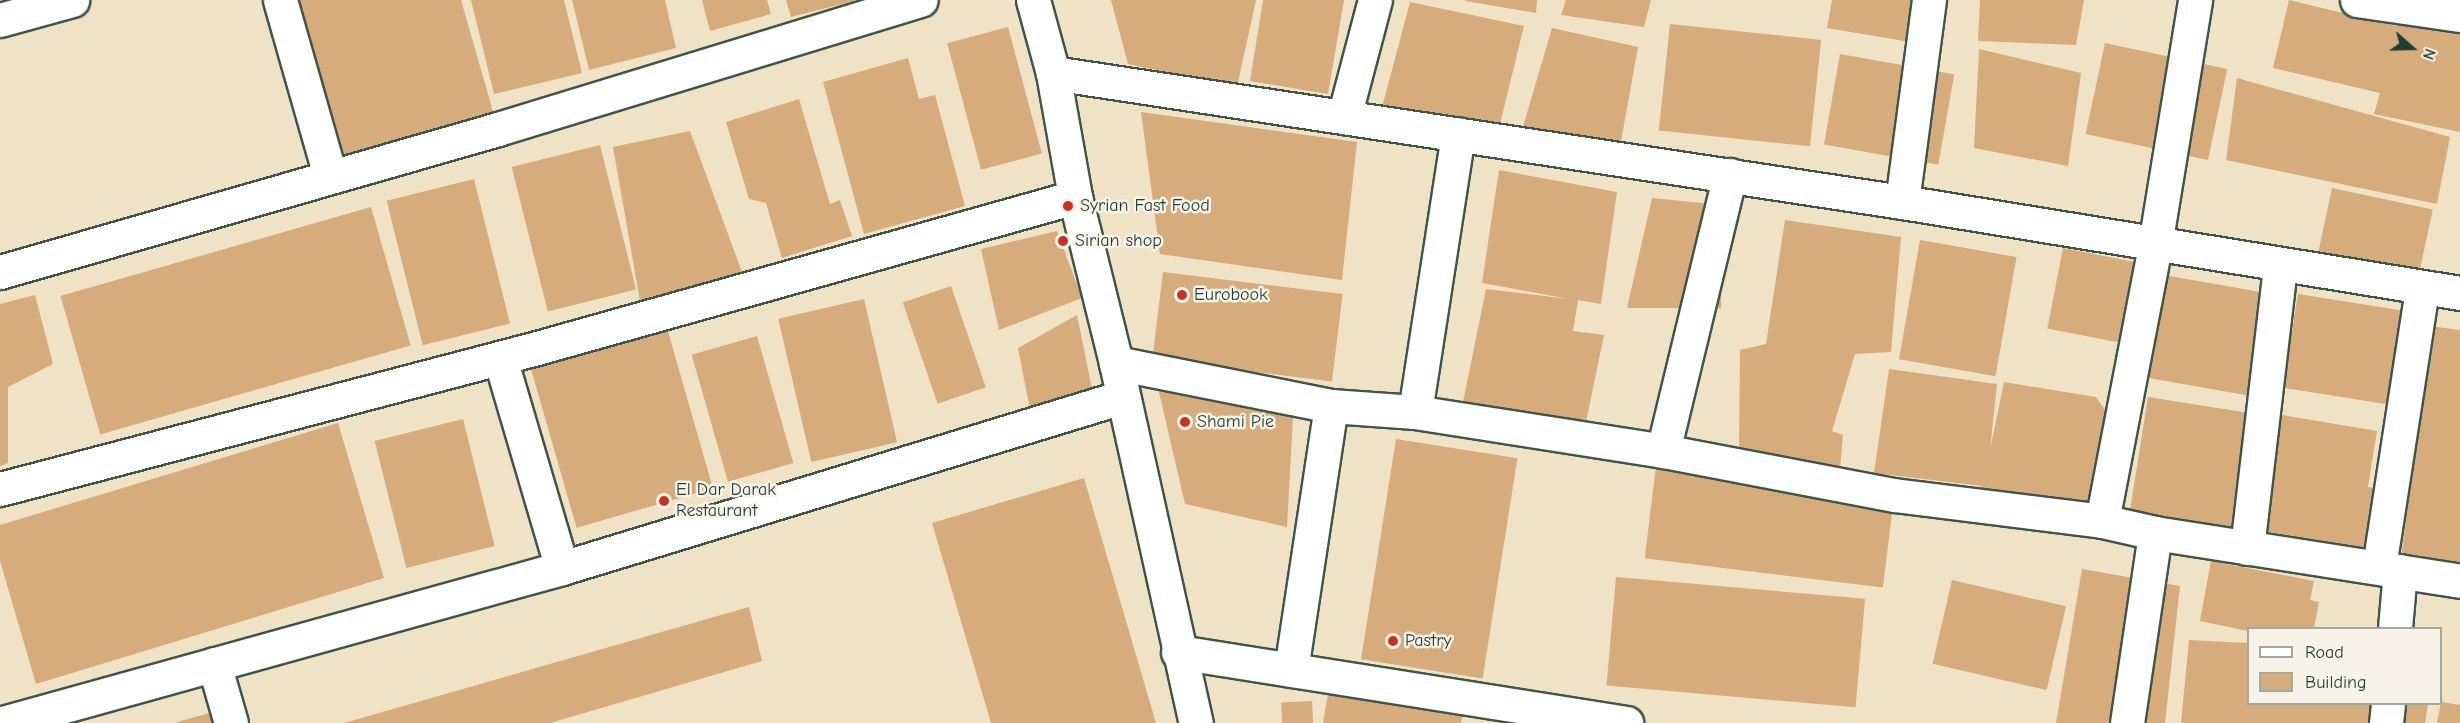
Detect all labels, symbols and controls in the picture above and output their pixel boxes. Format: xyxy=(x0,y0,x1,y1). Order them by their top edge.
north arrow xyxy=(2382,18,2442,78)
text: N xyxy=(2419,46,2439,62)
place label: Syrian Fast Food xyxy=(1080,195,1210,217)
marker: Syrian Fast Food xyxy=(1061,199,1075,213)
place label: Sirian shop xyxy=(1075,230,1162,252)
marker: Sirian shop xyxy=(1056,234,1070,248)
place label: Eurobook xyxy=(1194,284,1268,306)
marker: Eurobook xyxy=(1175,288,1189,302)
place label: Shami Pie xyxy=(1197,411,1274,433)
marker: Shami Pie xyxy=(1178,415,1192,429)
place label: El Dar Darak Restaurant xyxy=(676,480,776,522)
marker: El Dar Darak Restaurant xyxy=(657,494,671,508)
legend xyxy=(2247,627,2442,705)
place label: Pastry xyxy=(1405,630,1451,652)
marker: Pastry xyxy=(1386,634,1400,648)
text: Road xyxy=(2305,642,2344,663)
text: Building xyxy=(2305,672,2367,693)

